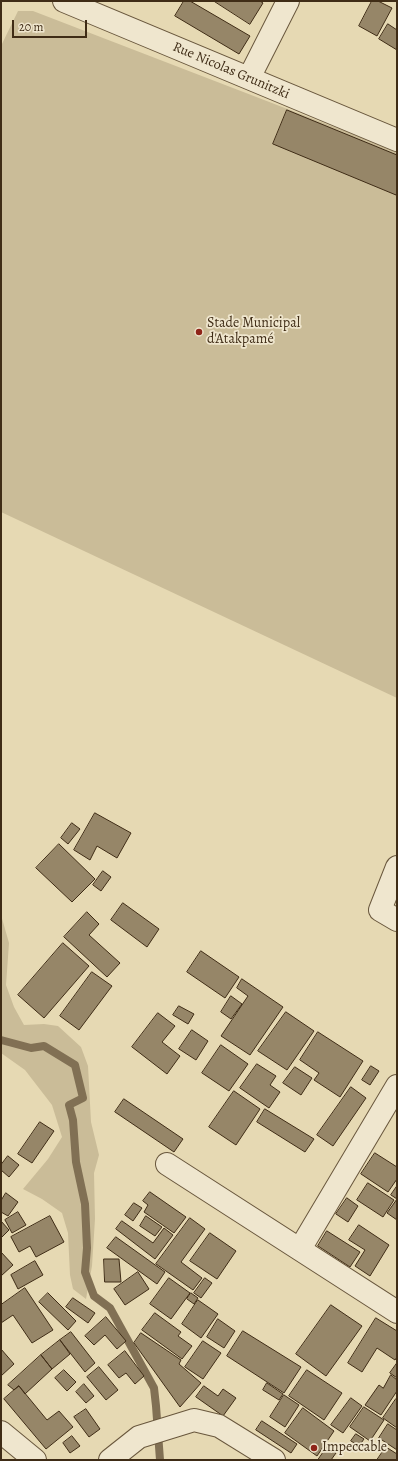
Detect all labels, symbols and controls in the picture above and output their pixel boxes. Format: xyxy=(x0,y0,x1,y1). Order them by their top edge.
scale bar xyxy=(14,12,89,38)
text: 20 m xyxy=(19,19,43,35)
street label: Rue Nicolas Grunitzki xyxy=(170,39,292,103)
place label: Stade Municipal d'Atakpamé xyxy=(207,316,300,348)
marker: Stade Municipal d'Atakpamé xyxy=(194,327,204,337)
place label: Impeccable xyxy=(322,1440,387,1456)
marker: Impeccable xyxy=(309,1443,319,1453)

